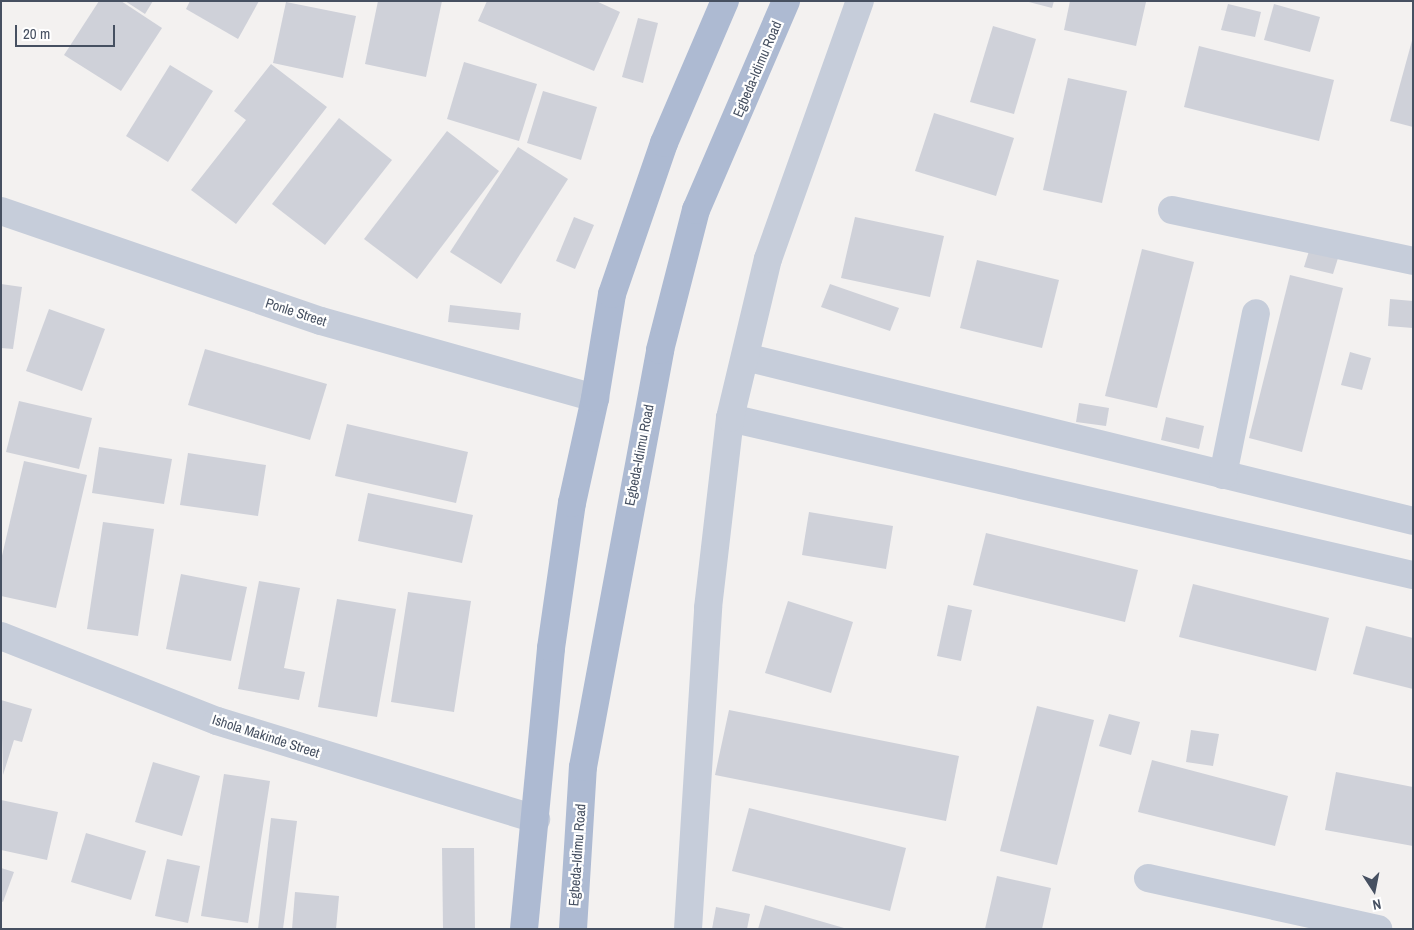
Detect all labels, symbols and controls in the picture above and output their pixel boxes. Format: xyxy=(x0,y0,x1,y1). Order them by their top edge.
scale bar xyxy=(18,15,118,47)
street label: Egbeda-Idimu Road xyxy=(729,18,785,120)
text: 20 m xyxy=(23,23,50,44)
street label: Ponle Street xyxy=(263,294,329,330)
street label: Egbeda-Idimu Road xyxy=(621,403,657,507)
street label: Ishola Makinde Street xyxy=(210,711,322,761)
street label: Egbeda-Idimu Road xyxy=(565,803,589,907)
north arrow xyxy=(1349,865,1399,915)
text: N xyxy=(1371,895,1383,914)

